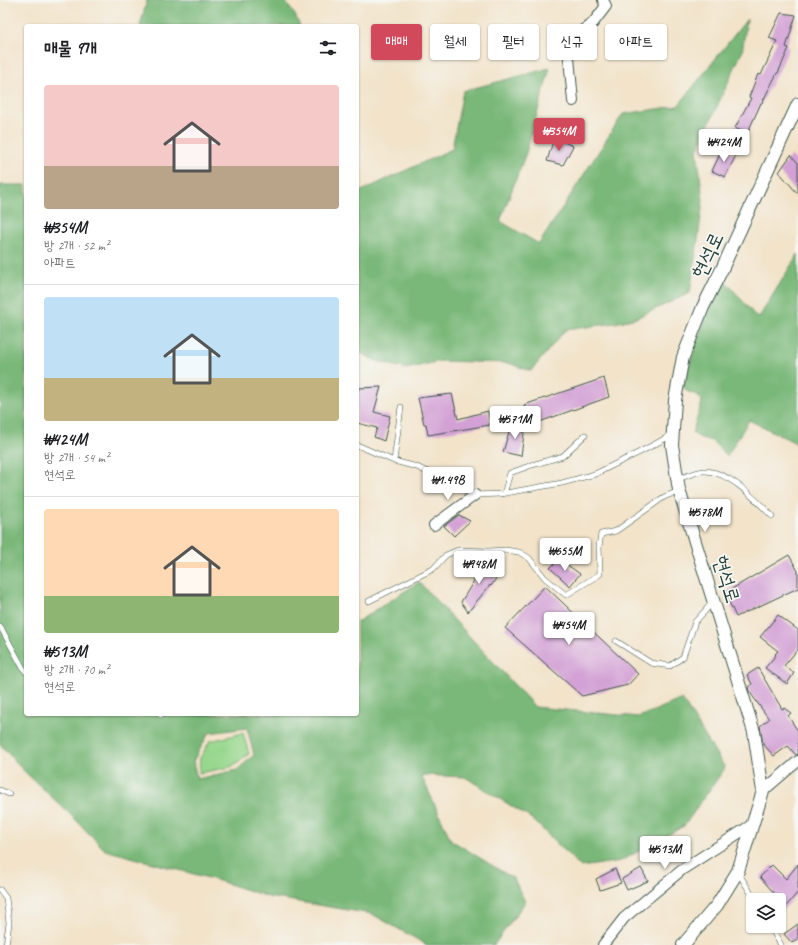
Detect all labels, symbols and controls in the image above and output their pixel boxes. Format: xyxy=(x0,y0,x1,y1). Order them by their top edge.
chip: 매매 xyxy=(371,24,422,60)
chip: 월세 xyxy=(430,24,480,60)
chip: 필터 xyxy=(488,24,539,60)
chip: 신규 xyxy=(547,24,597,60)
chip: 아파트 xyxy=(605,24,667,60)
icon: filters xyxy=(317,37,339,59)
text: 매물 9개 xyxy=(44,38,97,59)
icon: home xyxy=(156,111,228,183)
pin: ₩354M xyxy=(531,118,587,152)
text: ₩354M xyxy=(543,123,575,139)
pin: ₩424M xyxy=(696,129,752,163)
text: ₩424M xyxy=(708,134,740,150)
text: ₩354M xyxy=(44,217,87,238)
street label: 현석로 xyxy=(686,228,729,282)
text: 방 2개 · 52 m² xyxy=(44,238,109,254)
text: 아파트 xyxy=(44,255,75,271)
icon: home xyxy=(156,323,228,395)
pin: ₩571M xyxy=(487,406,543,440)
text: ₩571M xyxy=(499,411,531,427)
text: ₩424M xyxy=(44,429,87,450)
text: 방 2개 · 54 m² xyxy=(44,450,109,466)
text: 현석로 xyxy=(44,467,75,483)
pin: ₩1.49B xyxy=(415,467,481,501)
text: ₩1.49B xyxy=(432,472,464,488)
pin: ₩578M xyxy=(677,499,733,533)
text: ₩578M xyxy=(689,504,721,520)
icon: home xyxy=(156,535,228,607)
pin: ₩655M xyxy=(537,538,593,572)
text: ₩655M xyxy=(549,543,581,559)
pin: ₩948M xyxy=(451,551,507,585)
street label: 현석로 xyxy=(708,552,746,606)
text: ₩948M xyxy=(463,556,495,572)
pin: ₩454M xyxy=(541,612,597,646)
text: ₩454M xyxy=(553,617,585,633)
text: ₩513M xyxy=(44,641,87,662)
text: 방 2개 · 70 m² xyxy=(44,662,109,678)
text: 현석로 xyxy=(44,679,75,695)
pin: ₩513M xyxy=(637,836,693,870)
text: ₩513M xyxy=(649,841,681,857)
map controls xyxy=(746,893,786,933)
button: layers xyxy=(746,893,786,933)

